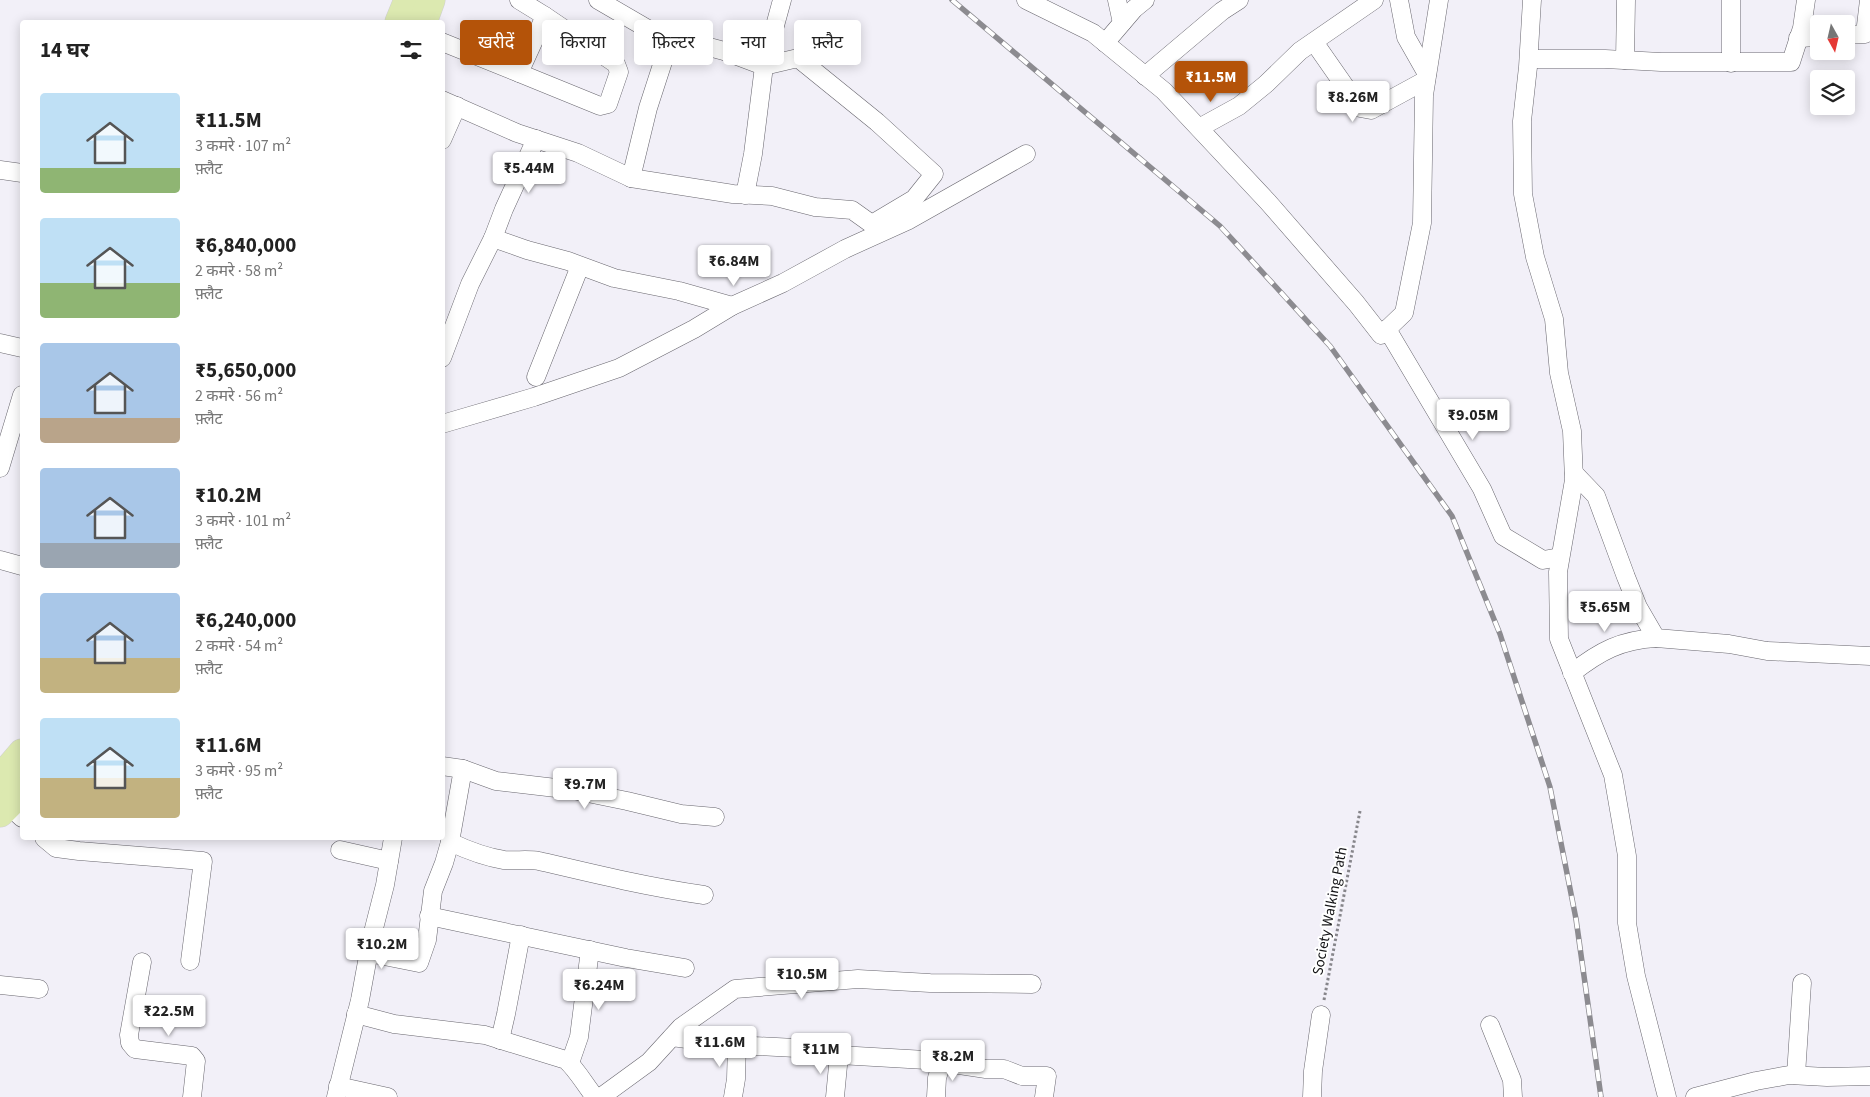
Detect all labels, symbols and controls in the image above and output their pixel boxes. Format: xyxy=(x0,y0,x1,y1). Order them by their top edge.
north arrow xyxy=(1810,15,1855,60)
map controls xyxy=(1810,15,1855,115)
chip: खरीदें xyxy=(460,20,532,65)
chip: किराया xyxy=(542,20,624,65)
chip: फ़िल्टर xyxy=(634,20,713,65)
chip: नया xyxy=(723,20,784,65)
chip: फ़्लैट xyxy=(794,20,861,65)
text: 14 घर xyxy=(40,35,89,65)
icon: filters xyxy=(397,36,425,64)
pin: ₹11.5M xyxy=(1170,61,1252,103)
text: ₹11.5M xyxy=(1186,66,1236,88)
button: layers xyxy=(1810,70,1855,115)
pin: ₹8.26M xyxy=(1312,80,1394,123)
text: ₹8.26M xyxy=(1328,86,1378,108)
text: ₹11.5M xyxy=(195,105,262,135)
icon: home xyxy=(80,113,140,173)
text: 3 कमरे · 107 m² xyxy=(195,135,291,157)
pin: ₹5.44M xyxy=(488,152,570,194)
text: ₹5.44M xyxy=(504,157,554,179)
text: फ़्लैट xyxy=(195,158,223,180)
text: ₹6,840,000 xyxy=(195,230,296,260)
icon: home xyxy=(80,238,140,298)
pin: ₹6.84M xyxy=(693,244,775,287)
text: ₹6.84M xyxy=(709,250,759,272)
text: 2 कमरे · 58 m² xyxy=(195,260,283,282)
text: फ़्लैट xyxy=(195,283,223,305)
text: ₹5,650,000 xyxy=(195,355,296,385)
icon: home xyxy=(80,363,140,423)
text: 2 कमरे · 56 m² xyxy=(195,385,283,407)
pin: ₹9.05M xyxy=(1432,398,1514,441)
text: ₹9.05M xyxy=(1448,404,1498,426)
text: फ़्लैट xyxy=(195,408,223,430)
text: ₹10.2M xyxy=(195,480,262,510)
icon: home xyxy=(80,488,140,548)
text: 3 कमरे · 101 m² xyxy=(195,510,291,532)
text: फ़्लैट xyxy=(195,533,223,555)
pin: ₹5.65M xyxy=(1564,590,1646,633)
text: ₹5.65M xyxy=(1580,596,1630,618)
text: ₹6,240,000 xyxy=(195,605,296,635)
icon: home xyxy=(80,613,140,673)
text: 2 कमरे · 54 m² xyxy=(195,635,283,657)
text: फ़्लैट xyxy=(195,658,223,680)
text: ₹11.6M xyxy=(195,730,262,760)
icon: home xyxy=(80,738,140,798)
text: 3 कमरे · 95 m² xyxy=(195,760,283,782)
pin: ₹9.7M xyxy=(550,768,620,810)
text: ₹9.7M xyxy=(564,773,606,795)
text: फ़्लैट xyxy=(195,783,223,805)
street label: Society Walking Path xyxy=(1307,845,1353,977)
pin: ₹10.2M xyxy=(341,928,423,970)
text: ₹10.2M xyxy=(357,933,407,955)
pin: ₹10.5M xyxy=(761,958,843,1000)
text: ₹10.5M xyxy=(777,963,827,985)
pin: ₹6.24M xyxy=(558,968,640,1011)
text: ₹6.24M xyxy=(574,974,624,996)
pin: ₹22.5M xyxy=(128,994,210,1037)
text: ₹22.5M xyxy=(144,1000,194,1022)
pin: ₹11.6M xyxy=(679,1026,761,1068)
text: ₹11.6M xyxy=(695,1031,745,1053)
pin: ₹11M xyxy=(791,1032,851,1075)
text: ₹11M xyxy=(802,1038,840,1060)
pin: ₹8.2M xyxy=(918,1040,988,1082)
text: ₹8.2M xyxy=(932,1045,974,1067)

